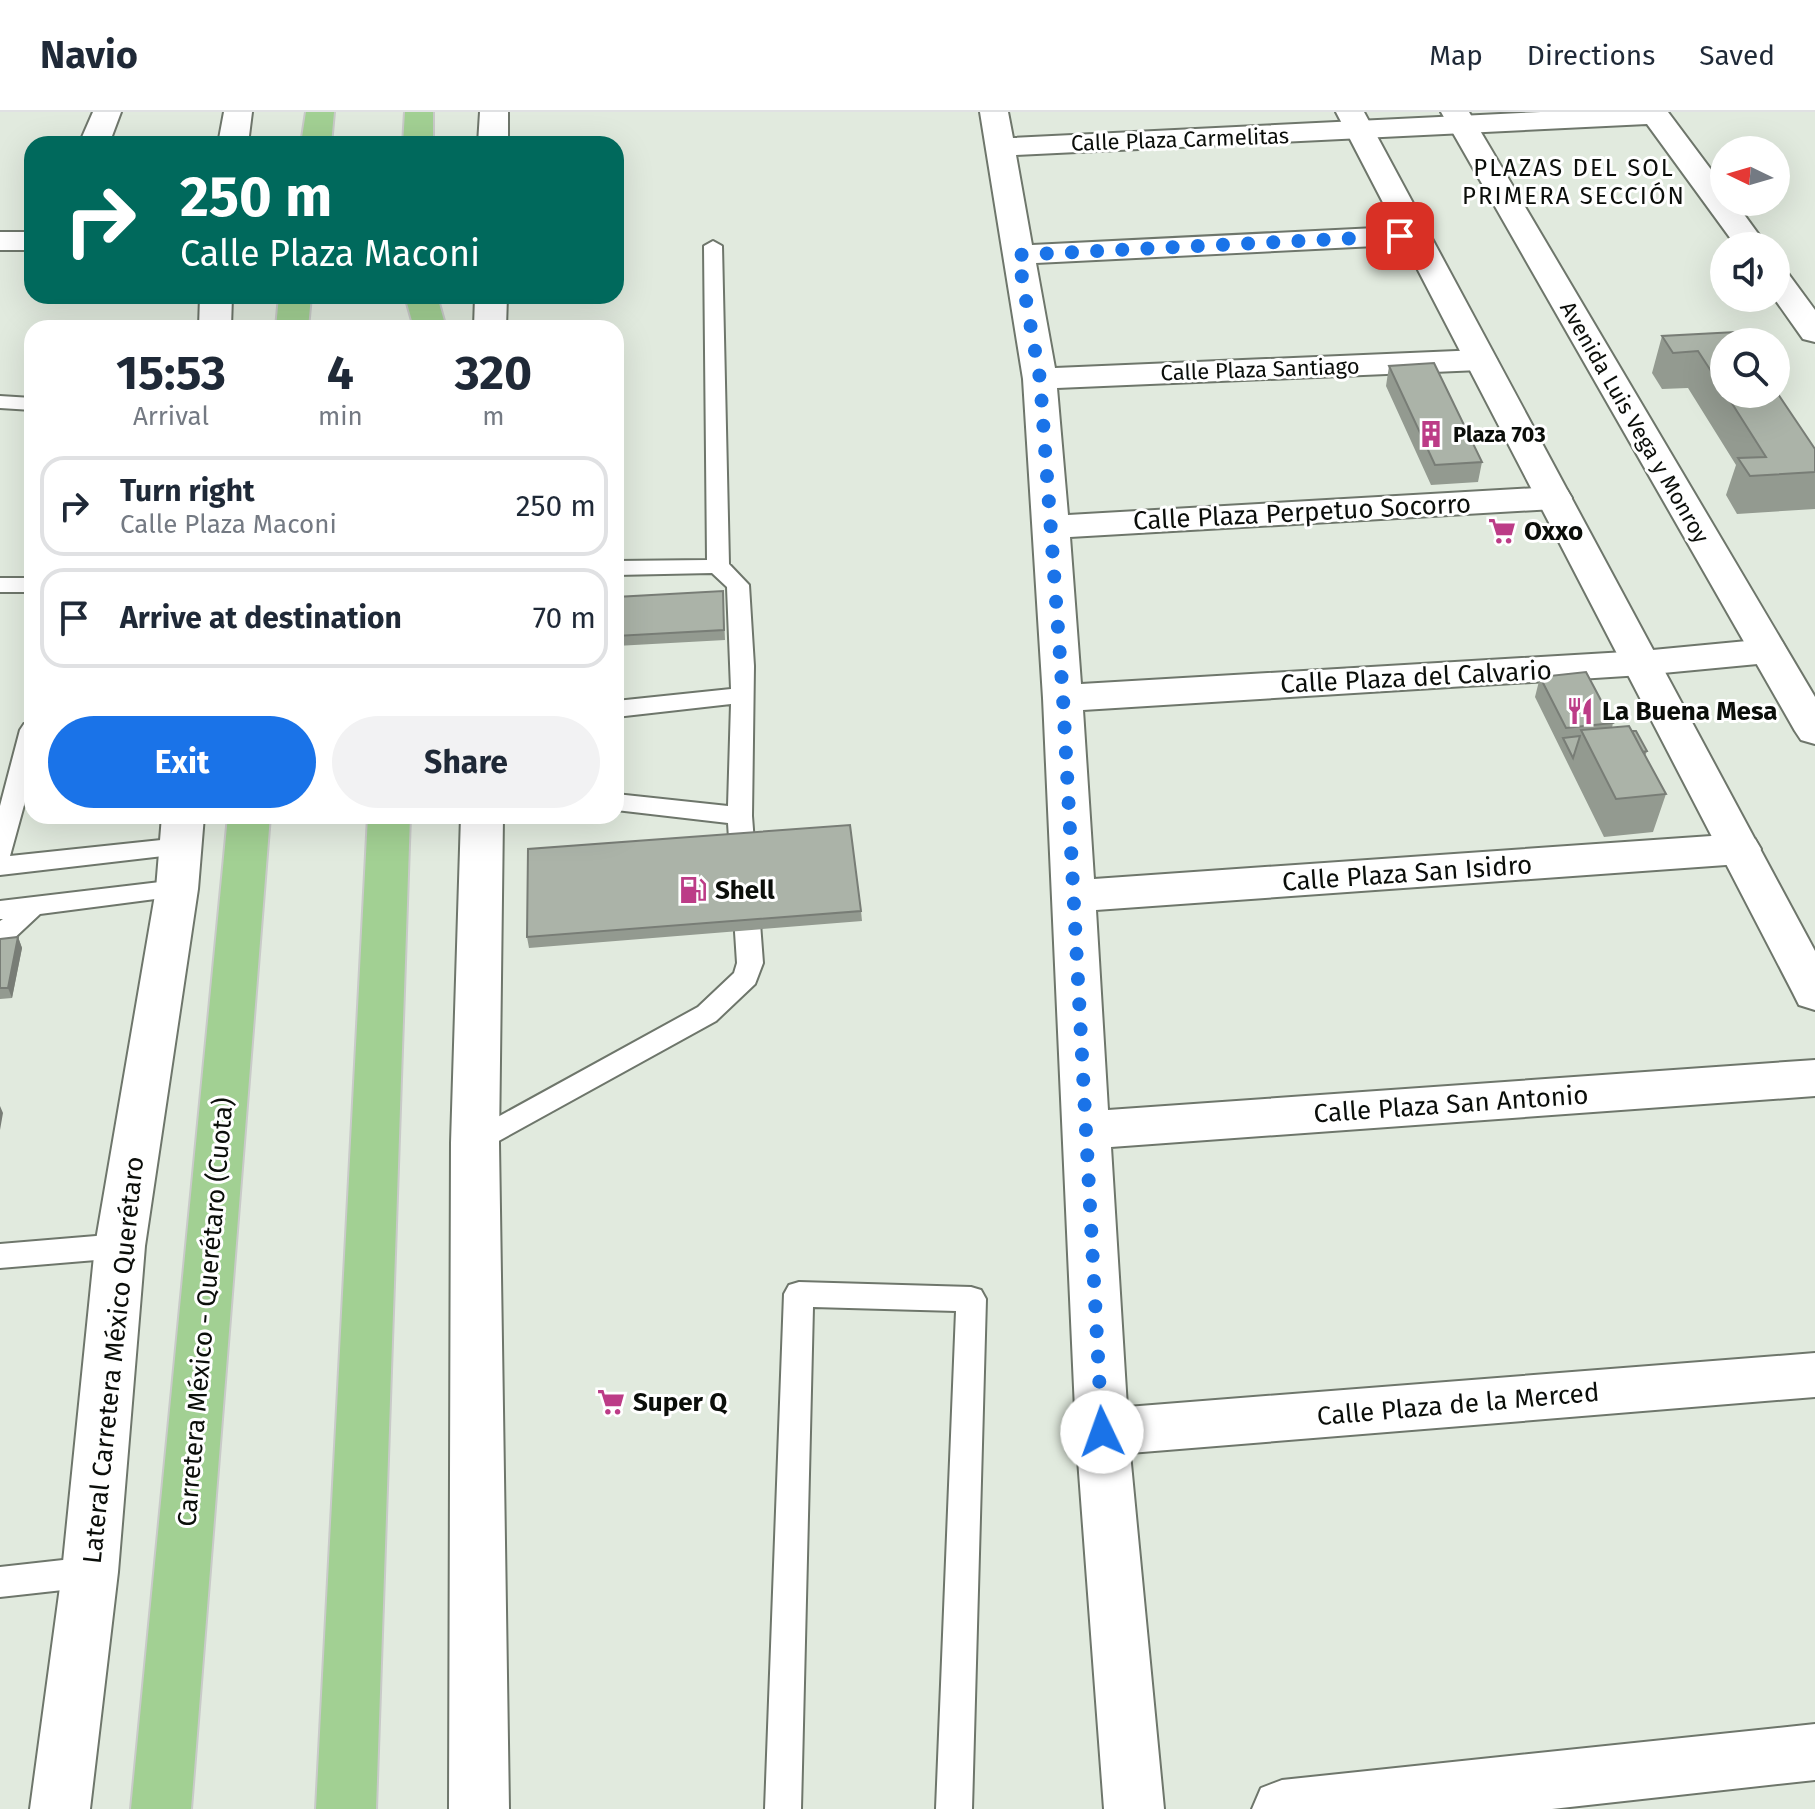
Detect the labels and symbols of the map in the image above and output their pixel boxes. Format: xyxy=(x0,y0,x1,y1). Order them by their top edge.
street label: Calle Plaza Carmelitas xyxy=(1070,122,1290,157)
north arrow xyxy=(1710,136,1790,216)
district label: PLAZAS DEL SOL PRIMERA SECCIÓN xyxy=(1462,154,1686,210)
pin xyxy=(1366,202,1434,270)
street label: Avenida Luis Vega y Monroy xyxy=(1554,297,1715,548)
street label: Calle Plaza Santiago xyxy=(1160,353,1360,386)
building icon: Plaza 703 xyxy=(1416,419,1446,449)
place label: Plaza 703 xyxy=(1453,421,1546,448)
street label: Calle Plaza Perpetuo Socorro xyxy=(1132,488,1472,537)
supermarket icon: Oxxo xyxy=(1487,516,1517,546)
place label: Oxxo xyxy=(1524,516,1583,547)
street label: Calle Plaza del Calvario xyxy=(1280,655,1552,700)
restaurant icon: La Buena Mesa xyxy=(1565,696,1595,726)
place label: La Buena Mesa xyxy=(1602,696,1778,727)
street label: Calle Plaza San Isidro xyxy=(1281,849,1533,898)
fuel station icon: Shell xyxy=(678,875,708,905)
place label: Shell xyxy=(715,875,775,906)
street label: Calle Plaza San Antonio xyxy=(1313,1079,1589,1130)
street label: Carretera México - Querétaro (Cuota) xyxy=(171,1096,240,1528)
street label: Lateral Carretera México Querétaro xyxy=(77,1155,150,1565)
street label: Calle Plaza de la Merced xyxy=(1316,1377,1600,1432)
supermarket icon: Super Q xyxy=(596,1387,626,1417)
place label: Super Q xyxy=(633,1387,728,1418)
position arrow xyxy=(1060,1390,1144,1474)

